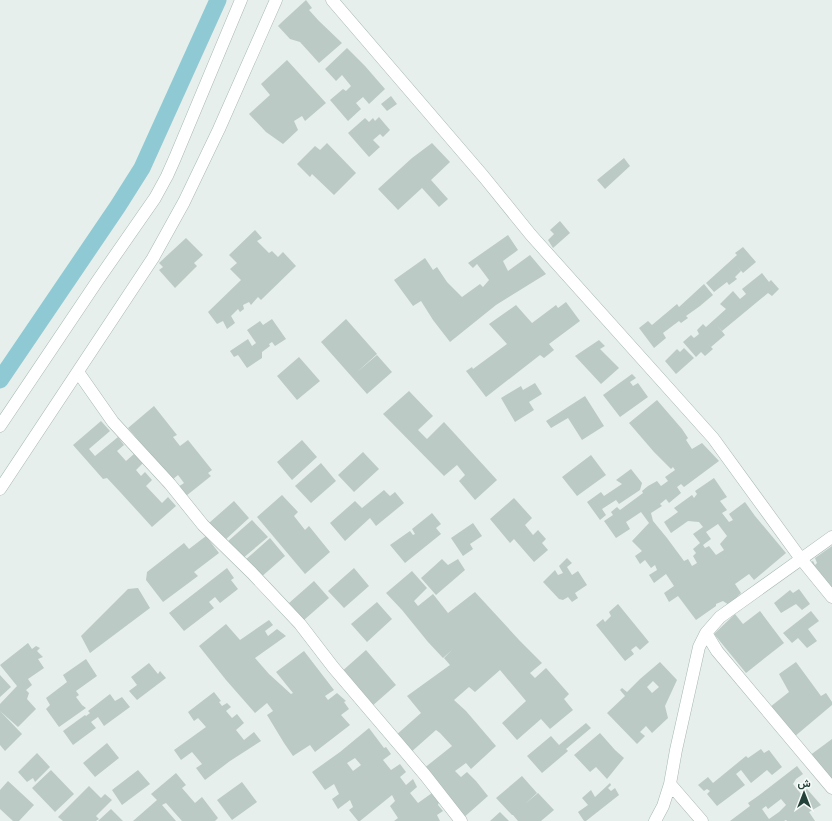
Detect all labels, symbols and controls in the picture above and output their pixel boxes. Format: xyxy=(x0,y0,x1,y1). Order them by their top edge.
north arrow xyxy=(784,773,824,813)
text: ش xyxy=(797,776,811,790)

